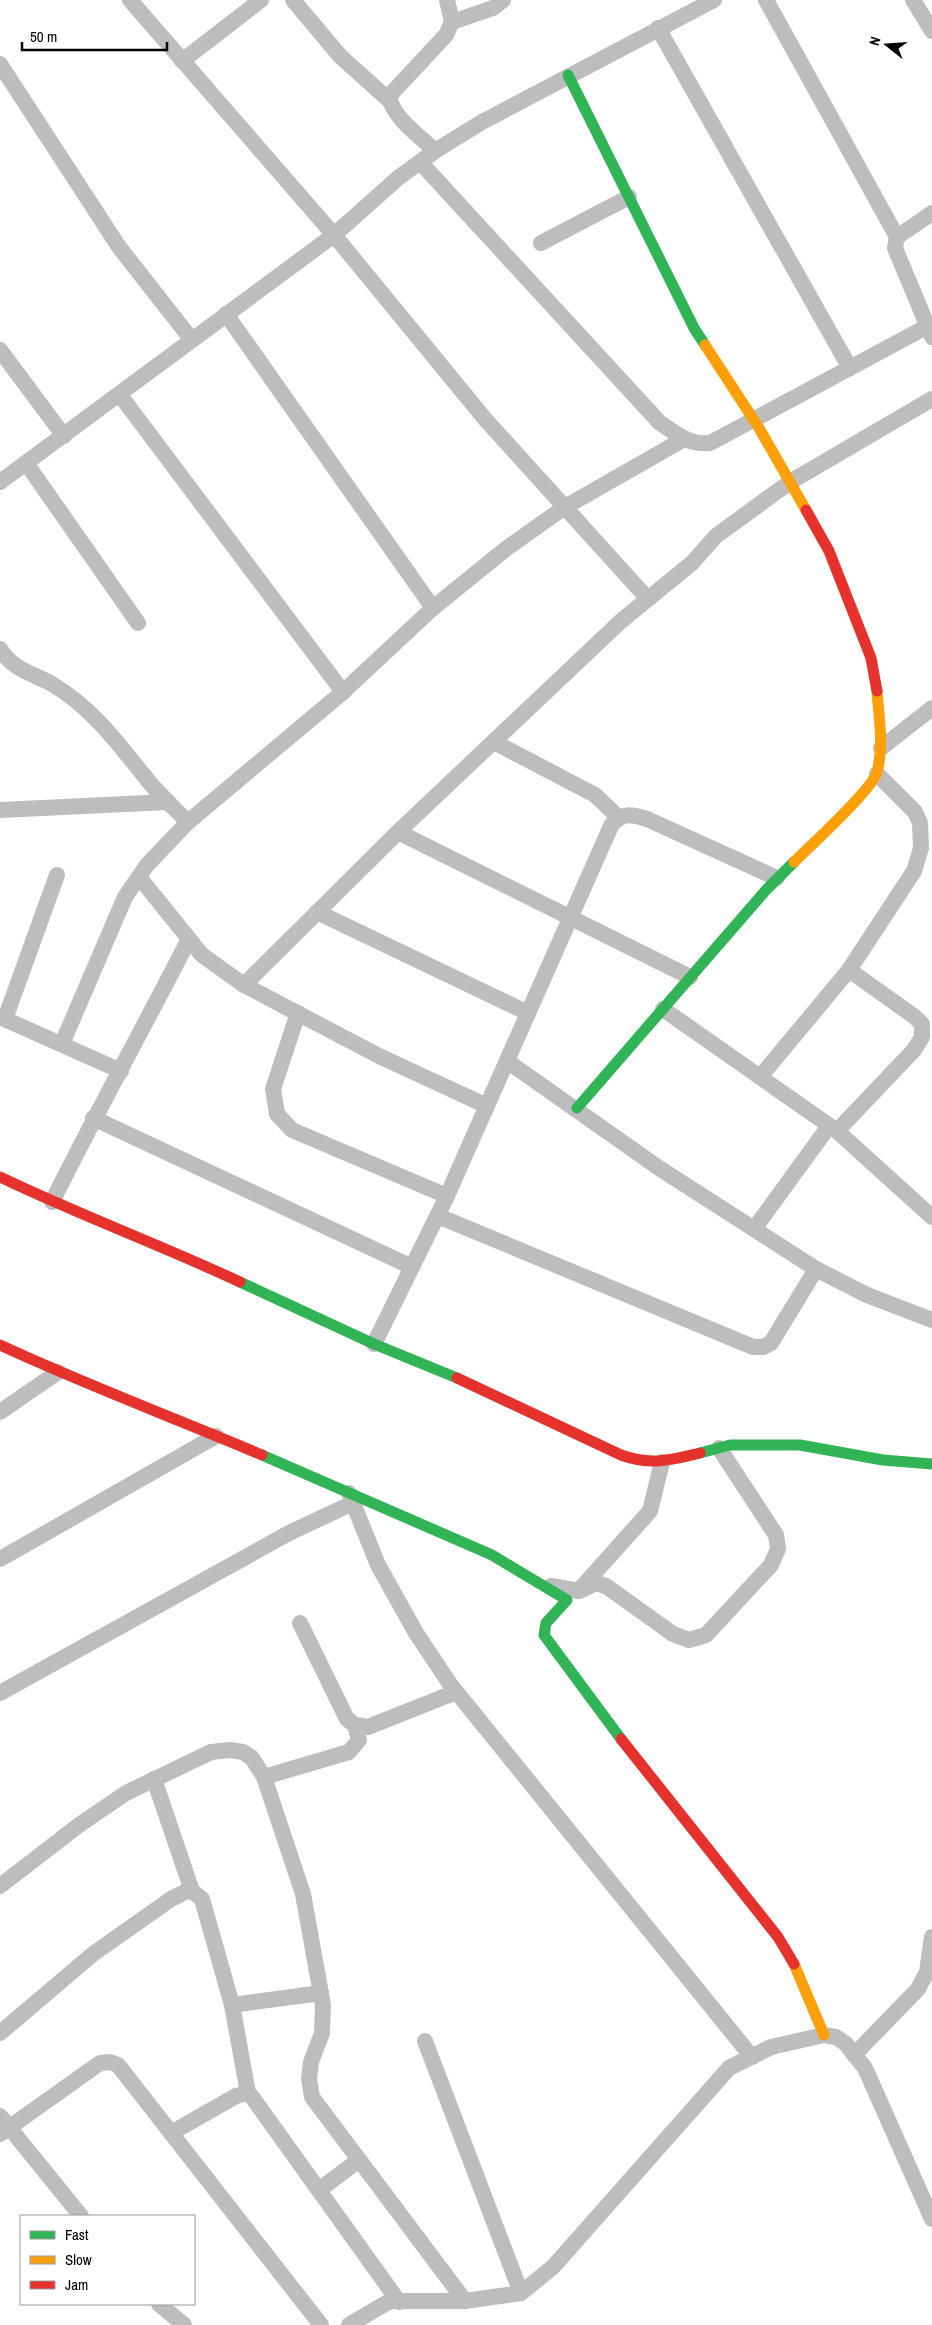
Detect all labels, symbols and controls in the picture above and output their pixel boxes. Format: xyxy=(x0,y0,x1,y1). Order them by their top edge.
scale bar xyxy=(22,20,168,52)
north arrow xyxy=(862,20,912,70)
text: 50 m xyxy=(30,26,57,47)
text: N xyxy=(865,35,884,48)
legend xyxy=(20,2215,195,2305)
text: Fast xyxy=(65,2224,89,2245)
text: Slow xyxy=(65,2249,92,2270)
text: Jam xyxy=(65,2274,88,2295)

